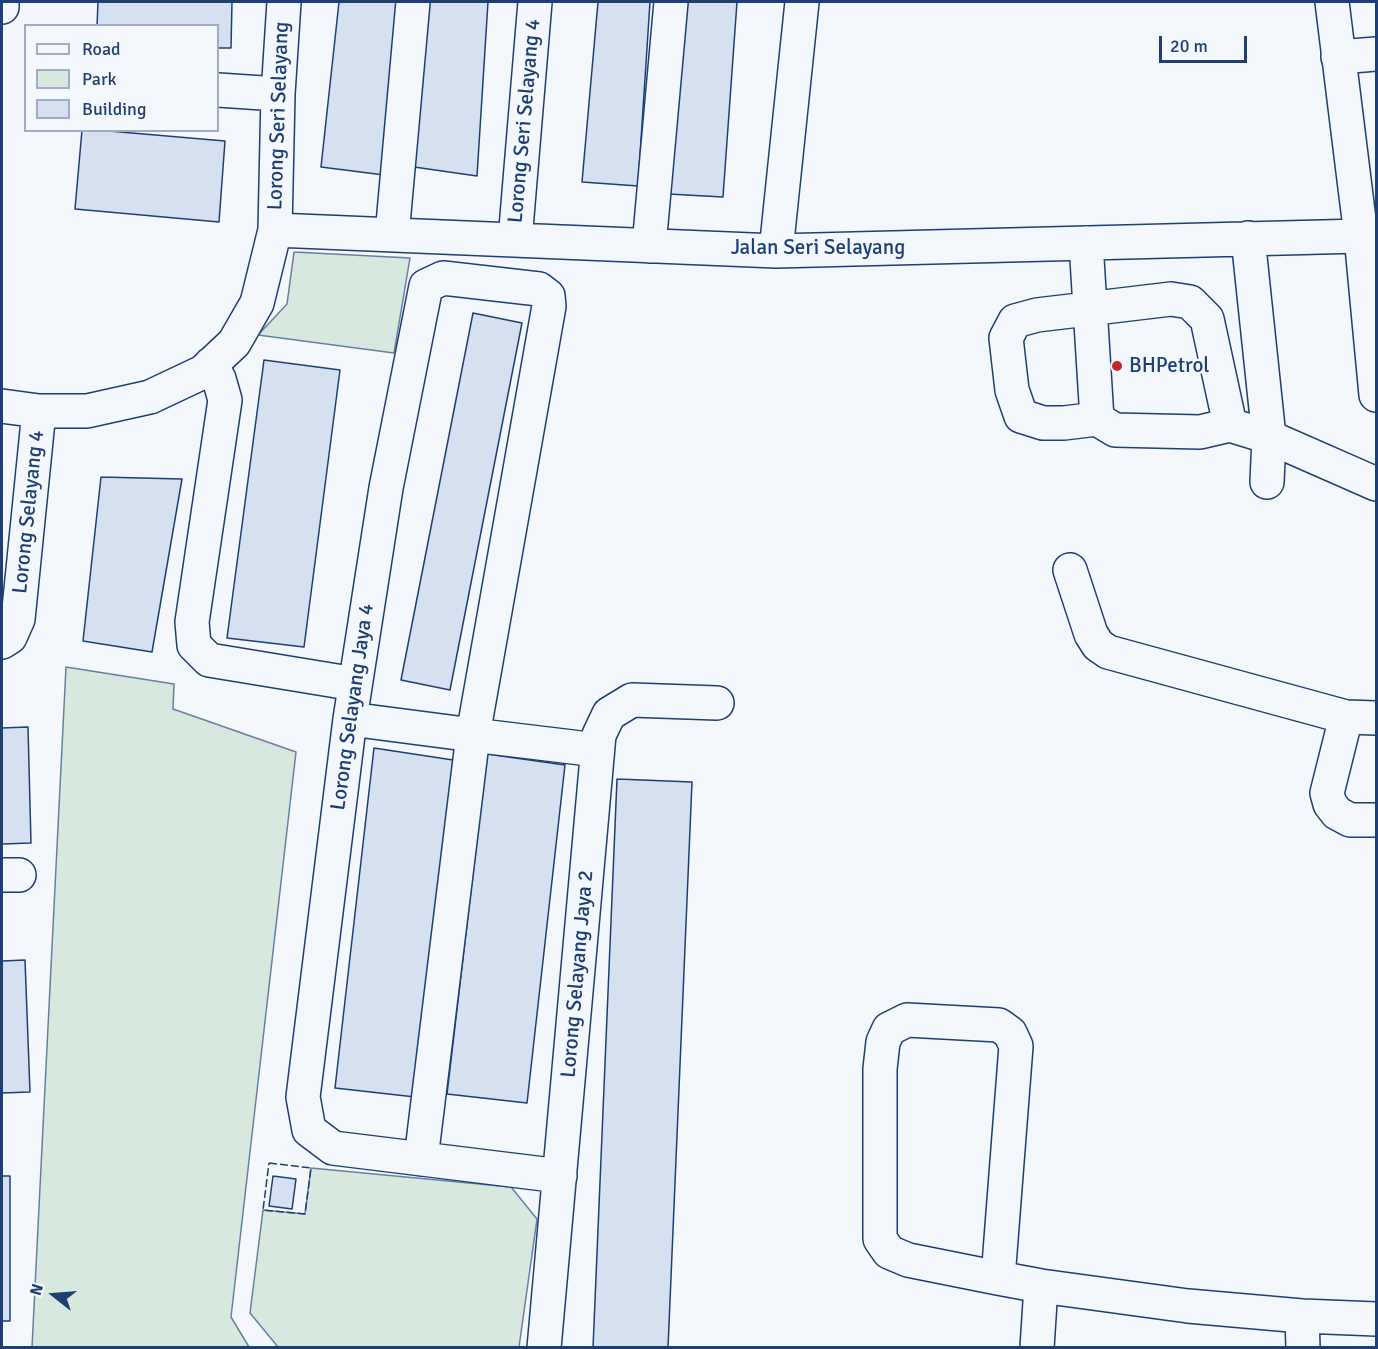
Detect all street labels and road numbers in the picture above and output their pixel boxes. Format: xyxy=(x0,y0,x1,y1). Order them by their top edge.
street label: Lorong Seri Selayang 4 xyxy=(504,18,546,224)
street label: Lorong Seri Selayang xyxy=(263,21,295,211)
street label: Jalan Seri Selayang xyxy=(731,235,905,261)
street label: Lorong Selayang 4 xyxy=(8,429,50,595)
street label: Lorong Selayang Jaya 4 xyxy=(326,602,380,812)
street label: Lorong Selayang Jaya 2 xyxy=(556,869,600,1079)

